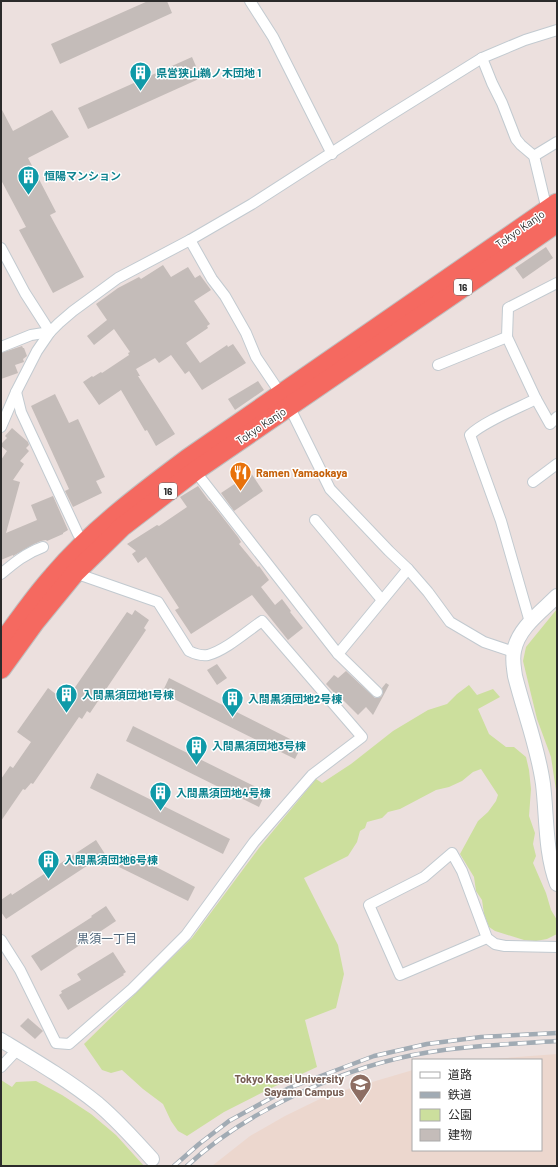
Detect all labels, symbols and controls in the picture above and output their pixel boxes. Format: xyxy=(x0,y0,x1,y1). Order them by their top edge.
building icon: 県営狭山鵜ノ木団地 1 xyxy=(127,60,153,93)
place label: 県営狭山鵜ノ木団地 1 xyxy=(156,66,261,79)
building icon: 恒陽マンション xyxy=(15,163,41,196)
place label: 恒陽マンション xyxy=(44,169,121,182)
street label: Tokyo Kanjo xyxy=(493,207,547,250)
road number: 16 xyxy=(454,279,472,295)
street label: Tokyo Kanjo xyxy=(233,404,288,447)
restaurant icon: Ramen Yamaokaya xyxy=(228,460,254,493)
place label: Ramen Yamaokaya xyxy=(256,466,347,479)
road number: 16 xyxy=(159,483,177,499)
building icon: 入間黒須団地1号棟 xyxy=(54,682,80,715)
building icon: 入間黒須団地2号棟 xyxy=(219,686,245,719)
place label: 入間黒須団地1号棟 xyxy=(82,688,174,701)
place label: 入間黒須団地2号棟 xyxy=(248,692,342,705)
building icon: 入間黒須団地3号棟 xyxy=(183,733,209,766)
place label: 入間黒須団地3号棟 xyxy=(212,739,306,752)
building icon: 入間黒須団地4号棟 xyxy=(147,780,173,813)
place label: 入間黒須団地4号棟 xyxy=(176,786,271,799)
building icon: 入間黒須団地6号棟 xyxy=(36,847,62,880)
place label: 入間黒須団地6号棟 xyxy=(64,853,158,866)
district label: 黒須一丁目 xyxy=(77,931,137,945)
legend xyxy=(412,1059,542,1151)
text: 道路 xyxy=(448,1067,472,1081)
place label: Tokyo Kasei University Sayama Campus xyxy=(234,1072,344,1098)
school or university icon: Tokyo Kasei University Sayama Campus xyxy=(347,1072,373,1105)
text: 鉄道 xyxy=(448,1087,472,1101)
text: 公園 xyxy=(448,1107,472,1121)
text: 建物 xyxy=(448,1127,472,1141)

